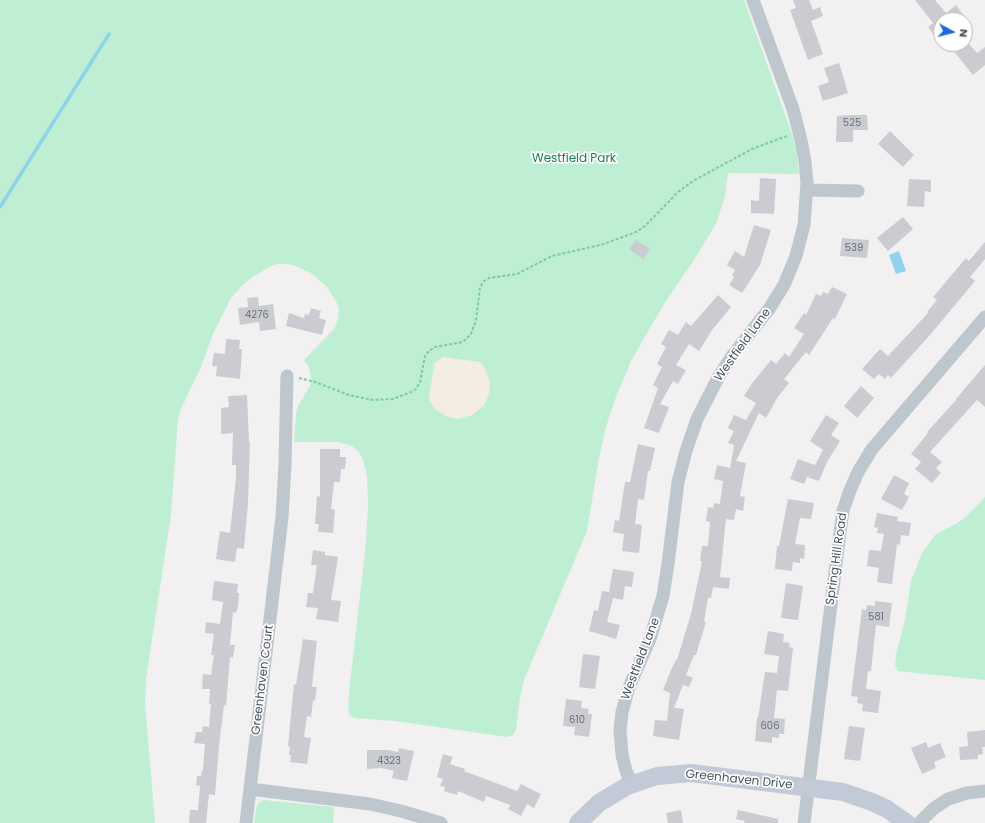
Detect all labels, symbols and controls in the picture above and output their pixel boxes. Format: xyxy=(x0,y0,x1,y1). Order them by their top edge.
north arrow xyxy=(933,12,973,52)
text: N xyxy=(955,28,972,38)
house number: 525 xyxy=(843,117,861,129)
park label: Westfield Park xyxy=(532,152,616,166)
house number: 539 xyxy=(845,242,863,254)
street label: Westfield Lane xyxy=(712,306,774,384)
house number: 4276 xyxy=(245,309,269,321)
street label: Spring Hill Road xyxy=(823,512,851,606)
house number: 581 xyxy=(868,611,884,623)
street label: Westfield Lane xyxy=(619,616,663,702)
street label: Greenhaven Court xyxy=(249,624,277,736)
house number: 610 xyxy=(569,714,585,726)
house number: 606 xyxy=(761,720,779,732)
house number: 4323 xyxy=(377,755,401,767)
street label: Greenhaven Drive xyxy=(685,767,793,793)

